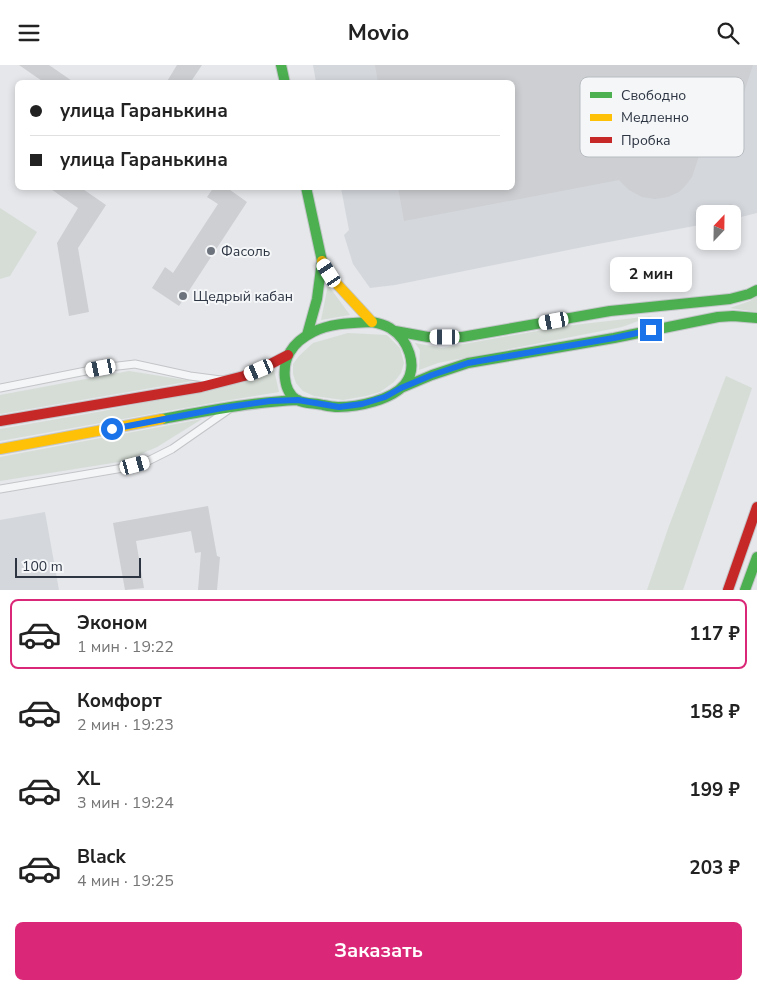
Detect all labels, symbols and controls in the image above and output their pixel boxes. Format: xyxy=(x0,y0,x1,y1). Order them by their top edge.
text: Movio xyxy=(348,18,409,48)
icon: menu xyxy=(15,19,43,47)
icon: search xyxy=(714,19,742,47)
legend xyxy=(580,77,744,157)
text: Свободно xyxy=(621,86,686,105)
text: улица Гаранькина xyxy=(60,98,228,124)
text: Медленно xyxy=(621,108,689,127)
text: Пробка xyxy=(621,131,671,150)
text: улица Гаранькина xyxy=(60,147,228,173)
north arrow xyxy=(696,205,741,250)
map controls xyxy=(696,205,741,250)
place label: Фасоль xyxy=(221,242,270,261)
marker: Фасоль xyxy=(205,245,217,257)
car xyxy=(314,256,343,290)
callout: 2 мин xyxy=(610,257,692,293)
text: 2 мин xyxy=(629,263,673,285)
place label: Щедрый кабан xyxy=(193,287,293,306)
marker: Щедрый кабан xyxy=(177,290,189,302)
car xyxy=(537,311,570,331)
route end xyxy=(640,319,662,341)
car xyxy=(430,330,460,345)
car xyxy=(242,357,275,383)
car xyxy=(84,358,117,378)
route start xyxy=(101,418,123,440)
car xyxy=(118,454,151,476)
scale bar xyxy=(15,555,141,578)
text: 100 m xyxy=(22,557,63,576)
text: Эконом xyxy=(77,610,148,636)
icon: car xyxy=(17,612,62,657)
text: 117 ₽ xyxy=(689,621,740,647)
text: 1 мин · 19:22 xyxy=(77,636,174,658)
text: Комфорт xyxy=(77,688,162,714)
icon: car xyxy=(17,690,62,735)
text: 158 ₽ xyxy=(689,699,740,725)
text: 2 мин · 19:23 xyxy=(77,714,174,736)
text: XL xyxy=(77,766,100,792)
icon: car xyxy=(17,768,62,813)
text: 199 ₽ xyxy=(689,777,740,803)
text: 3 мин · 19:24 xyxy=(77,792,174,814)
text: Black xyxy=(77,844,126,870)
icon: car xyxy=(17,846,62,891)
text: 203 ₽ xyxy=(689,855,740,881)
text: 4 мин · 19:25 xyxy=(77,870,174,892)
button: Заказать xyxy=(15,922,742,980)

